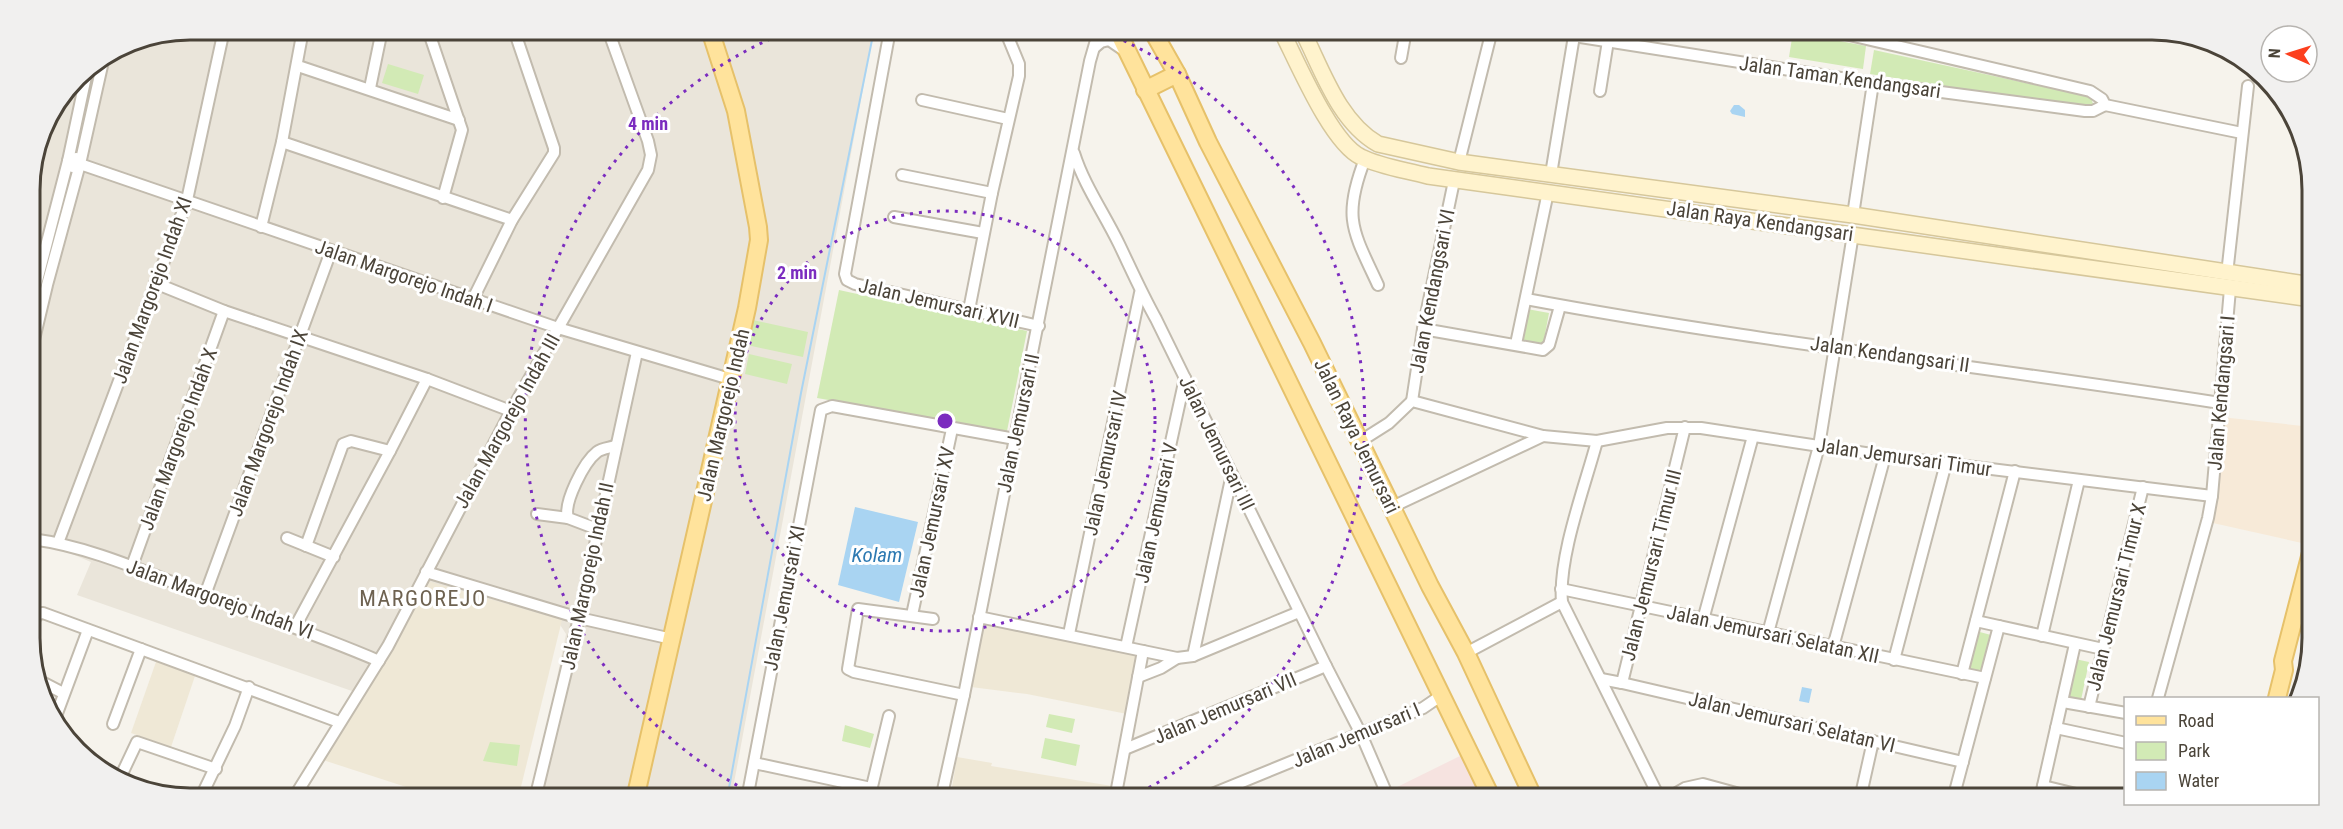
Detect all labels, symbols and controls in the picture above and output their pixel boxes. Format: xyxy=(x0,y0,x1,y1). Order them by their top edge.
north arrow xyxy=(2259,24,2319,84)
text: N xyxy=(2265,48,2284,59)
street label: Jalan Taman Kendangsari xyxy=(1738,51,1942,103)
text: 4 min xyxy=(628,113,668,134)
street label: Jalan Margorejo Indah XI xyxy=(107,193,197,387)
street label: Jalan Raya Kendangsari xyxy=(1665,196,1855,246)
street label: Jalan Kendangsari VI xyxy=(1404,207,1460,375)
street label: Jalan Margorejo Indah I xyxy=(312,234,496,318)
text: 2 min xyxy=(777,262,817,283)
street label: Jalan Jemursari XVII xyxy=(856,273,1022,333)
street label: Jalan Kendangsari I xyxy=(2202,315,2240,471)
street label: Jalan Margorejo Indah IX xyxy=(223,326,313,520)
street label: Jalan Margorejo Indah xyxy=(691,326,755,504)
street label: Jalan Margorejo Indah III xyxy=(449,329,565,513)
street label: Jalan Kendangsari II xyxy=(1809,331,1971,377)
street label: Jalan Margorejo Indah X xyxy=(134,345,222,533)
street label: Jalan Jemursari II xyxy=(992,351,1044,495)
street label: Jalan Raya Jemursari xyxy=(1309,355,1405,517)
street label: Jalan Jemursari III xyxy=(1174,372,1260,514)
street label: Jalan Jemursari IV xyxy=(1078,388,1132,538)
centre of rings xyxy=(935,411,955,431)
street label: Jalan Jemursari Timur xyxy=(1815,433,1993,481)
street label: Jalan Jemursari V xyxy=(1129,441,1183,585)
street label: Jalan Jemursari XV xyxy=(904,444,960,600)
street label: Jalan Jemursari Timur III xyxy=(1616,467,1686,663)
street label: Jalan Margorejo Indah II xyxy=(555,480,619,672)
street label: Jalan Jemursari Timur X xyxy=(2081,501,2151,693)
street label: Jalan Jemursari XI xyxy=(758,523,810,673)
water label: Kolam xyxy=(852,543,902,567)
street label: Jalan Margorejo Indah VI xyxy=(123,554,317,644)
district label: MARGOREJO xyxy=(359,586,487,611)
street label: Jalan Jemursari Selatan XII xyxy=(1665,600,1881,668)
street label: Jalan Jemursari VII xyxy=(1150,667,1300,749)
street label: Jalan Jemursari Selatan VI xyxy=(1686,687,1898,757)
street label: Jalan Jemursari I xyxy=(1288,697,1424,773)
legend xyxy=(2124,697,2319,805)
text: Road xyxy=(2178,710,2214,731)
text: Park xyxy=(2178,740,2210,761)
text: Water xyxy=(2178,770,2220,791)

